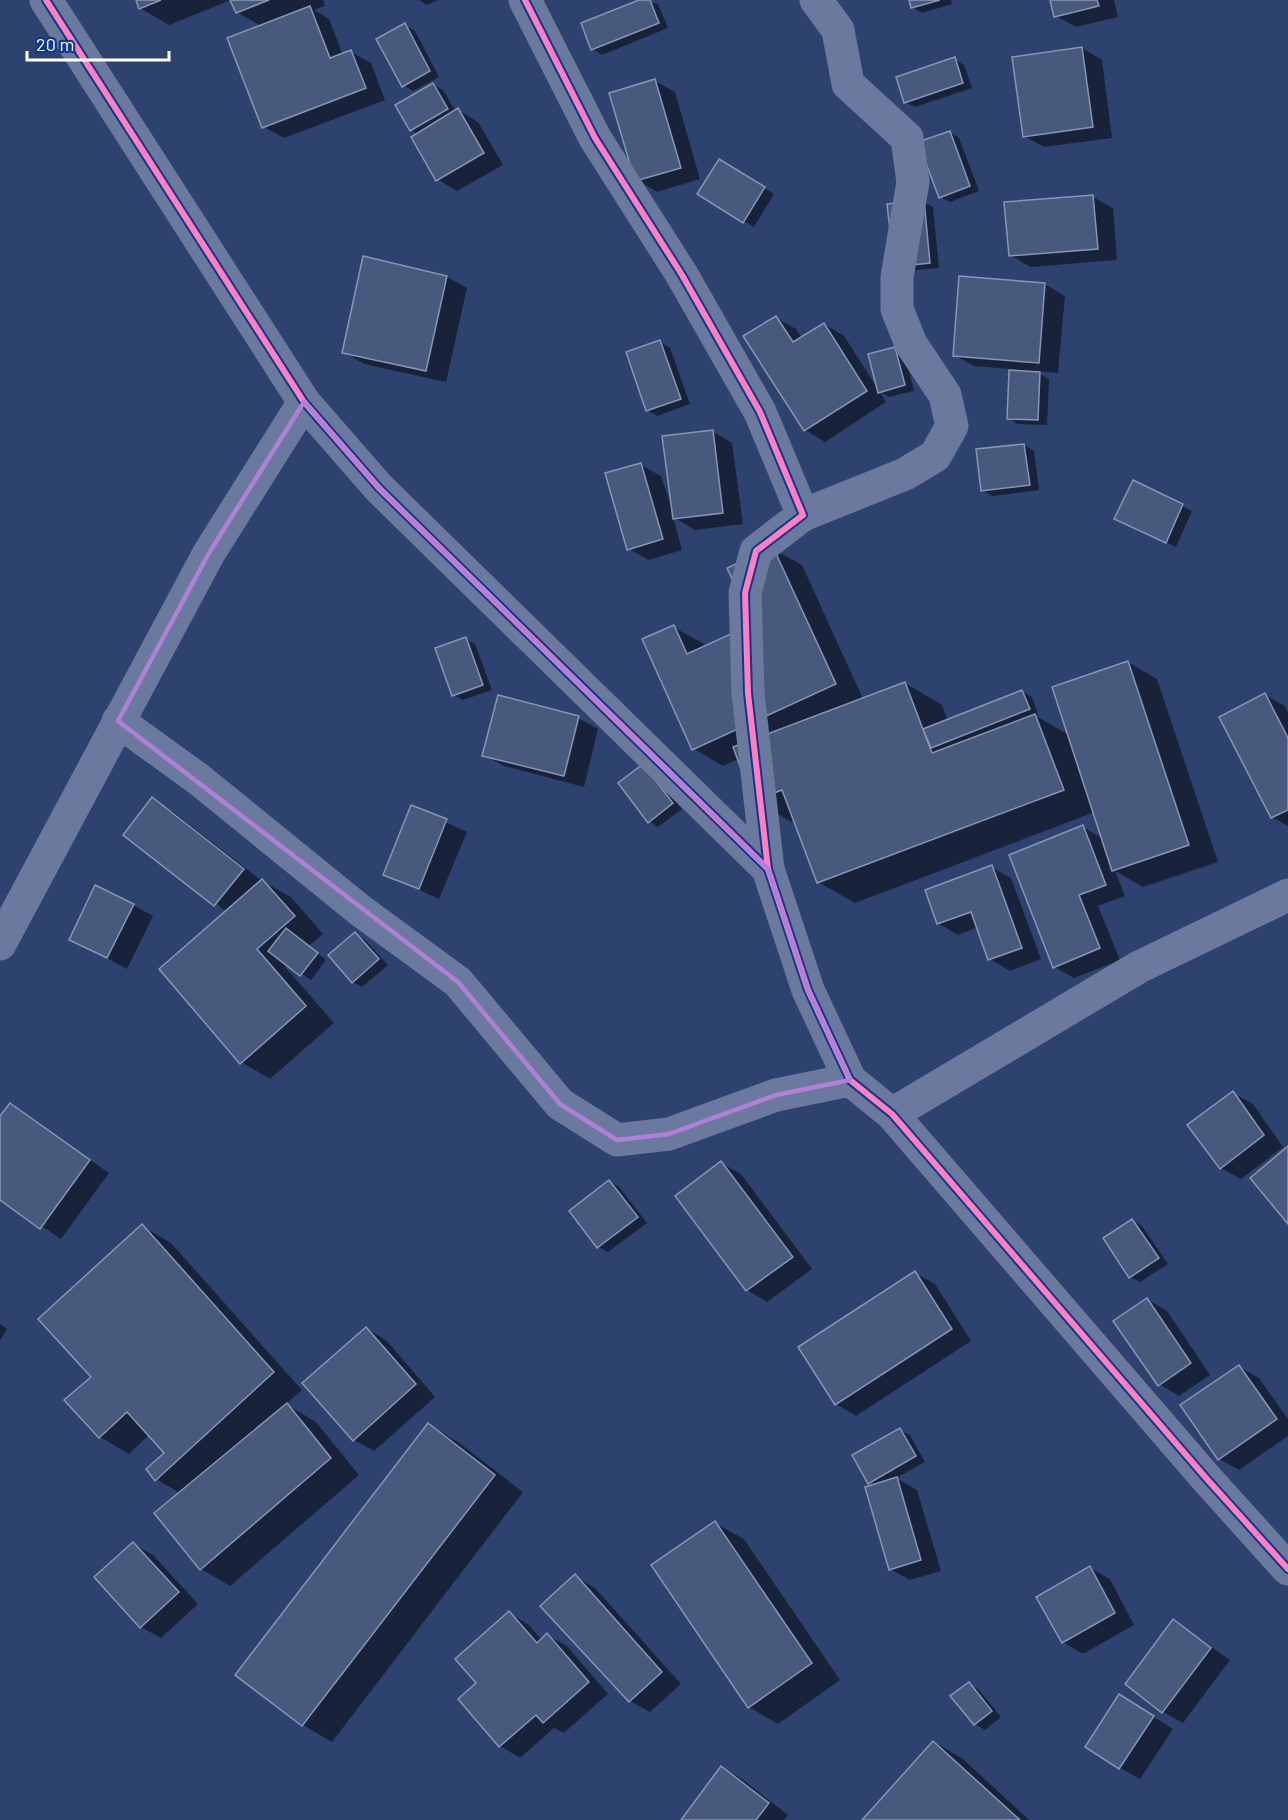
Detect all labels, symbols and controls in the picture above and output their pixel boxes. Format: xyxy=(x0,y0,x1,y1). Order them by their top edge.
scale bar xyxy=(27,24,170,62)
text: 20 m xyxy=(36,33,74,55)

